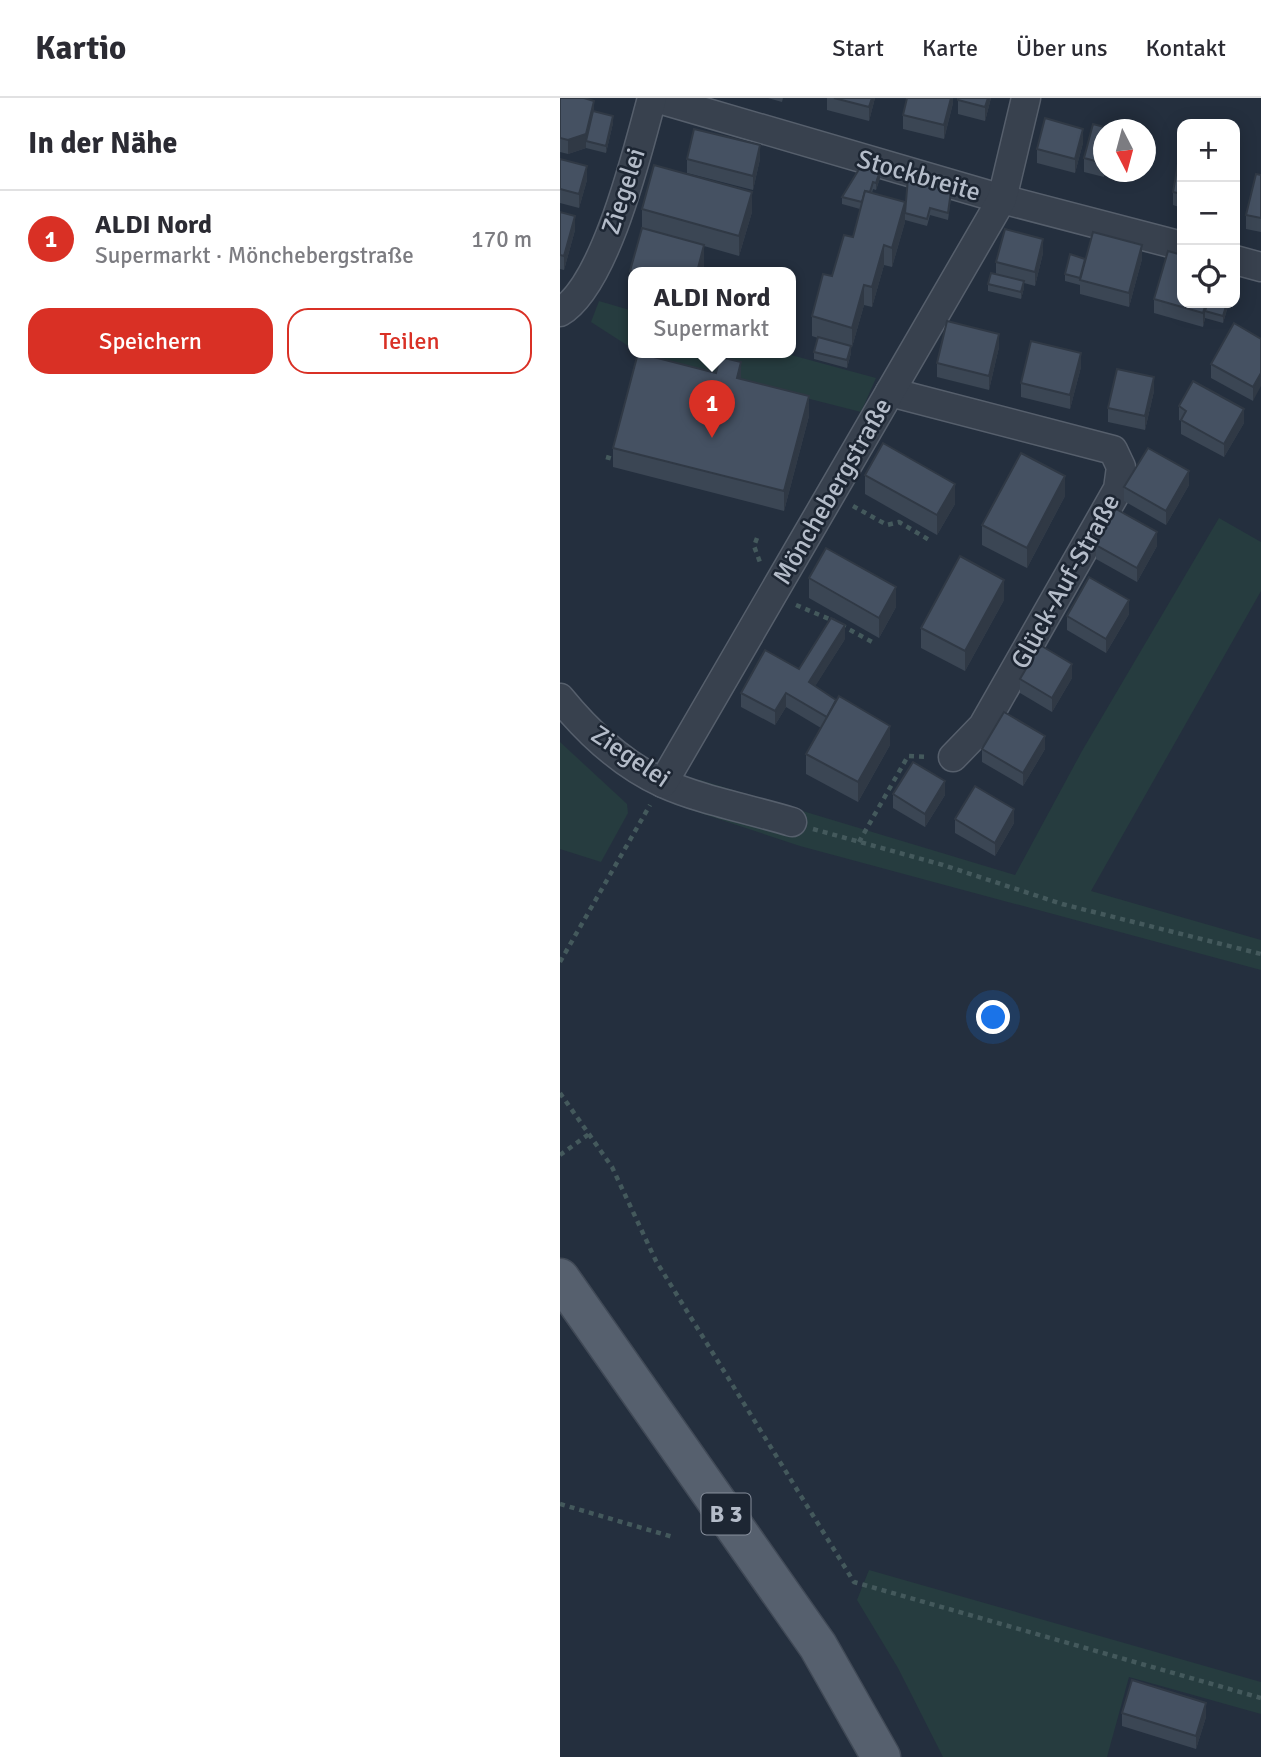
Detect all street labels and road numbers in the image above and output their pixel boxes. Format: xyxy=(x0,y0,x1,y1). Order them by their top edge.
street label: Stockbreite xyxy=(853,143,984,209)
street label: Ziegelei xyxy=(595,144,653,239)
street label: Mönchebergstraße xyxy=(766,392,899,591)
street label: Glück-Auf-Straße xyxy=(1005,488,1127,675)
street label: Ziegelei xyxy=(585,719,676,795)
road number: B 3 xyxy=(702,1494,750,1534)

